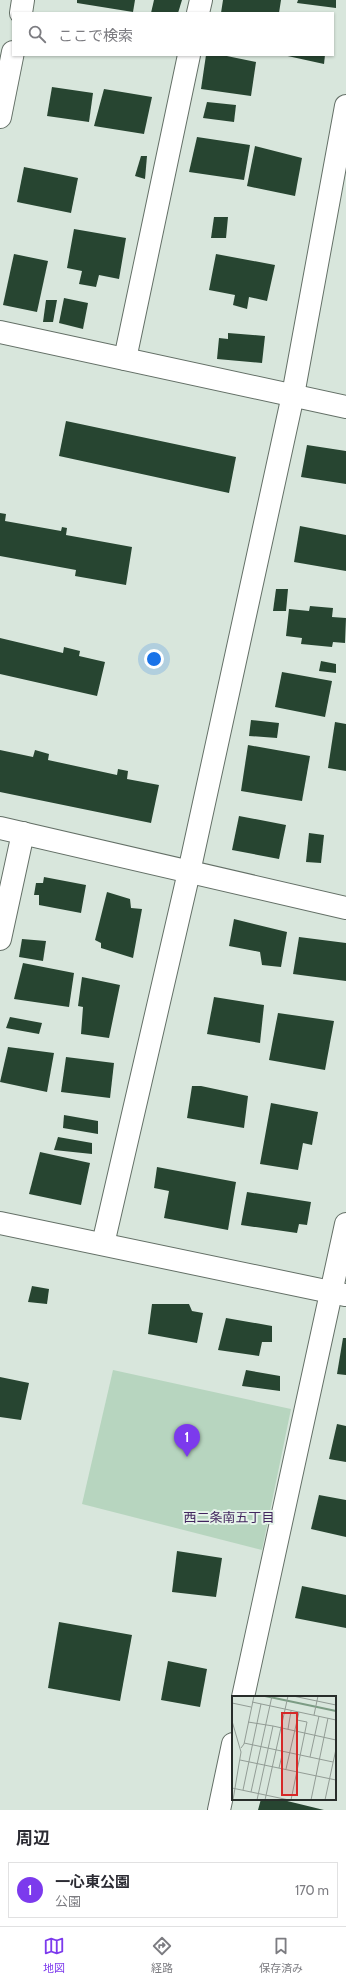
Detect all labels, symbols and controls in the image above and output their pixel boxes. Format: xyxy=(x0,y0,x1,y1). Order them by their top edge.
search box xyxy=(12,12,334,56)
icon: search xyxy=(26,23,48,45)
text: ここで検索 xyxy=(58,27,133,45)
your location xyxy=(144,649,164,669)
pin: 1 xyxy=(174,1424,200,1457)
district label: 西二条南五丁目 xyxy=(183,1509,275,1525)
inset map xyxy=(232,1696,336,1800)
text: 周辺 xyxy=(16,1828,50,1848)
text: 一心東公園 xyxy=(55,1873,130,1891)
text: 1 xyxy=(28,1882,32,1898)
text: 170 m xyxy=(295,1882,329,1898)
text: 公園 xyxy=(55,1893,81,1909)
tab: 地図 xyxy=(43,1935,65,1975)
tab: 経路 xyxy=(151,1935,173,1975)
tab: 保存済み xyxy=(259,1935,303,1975)

